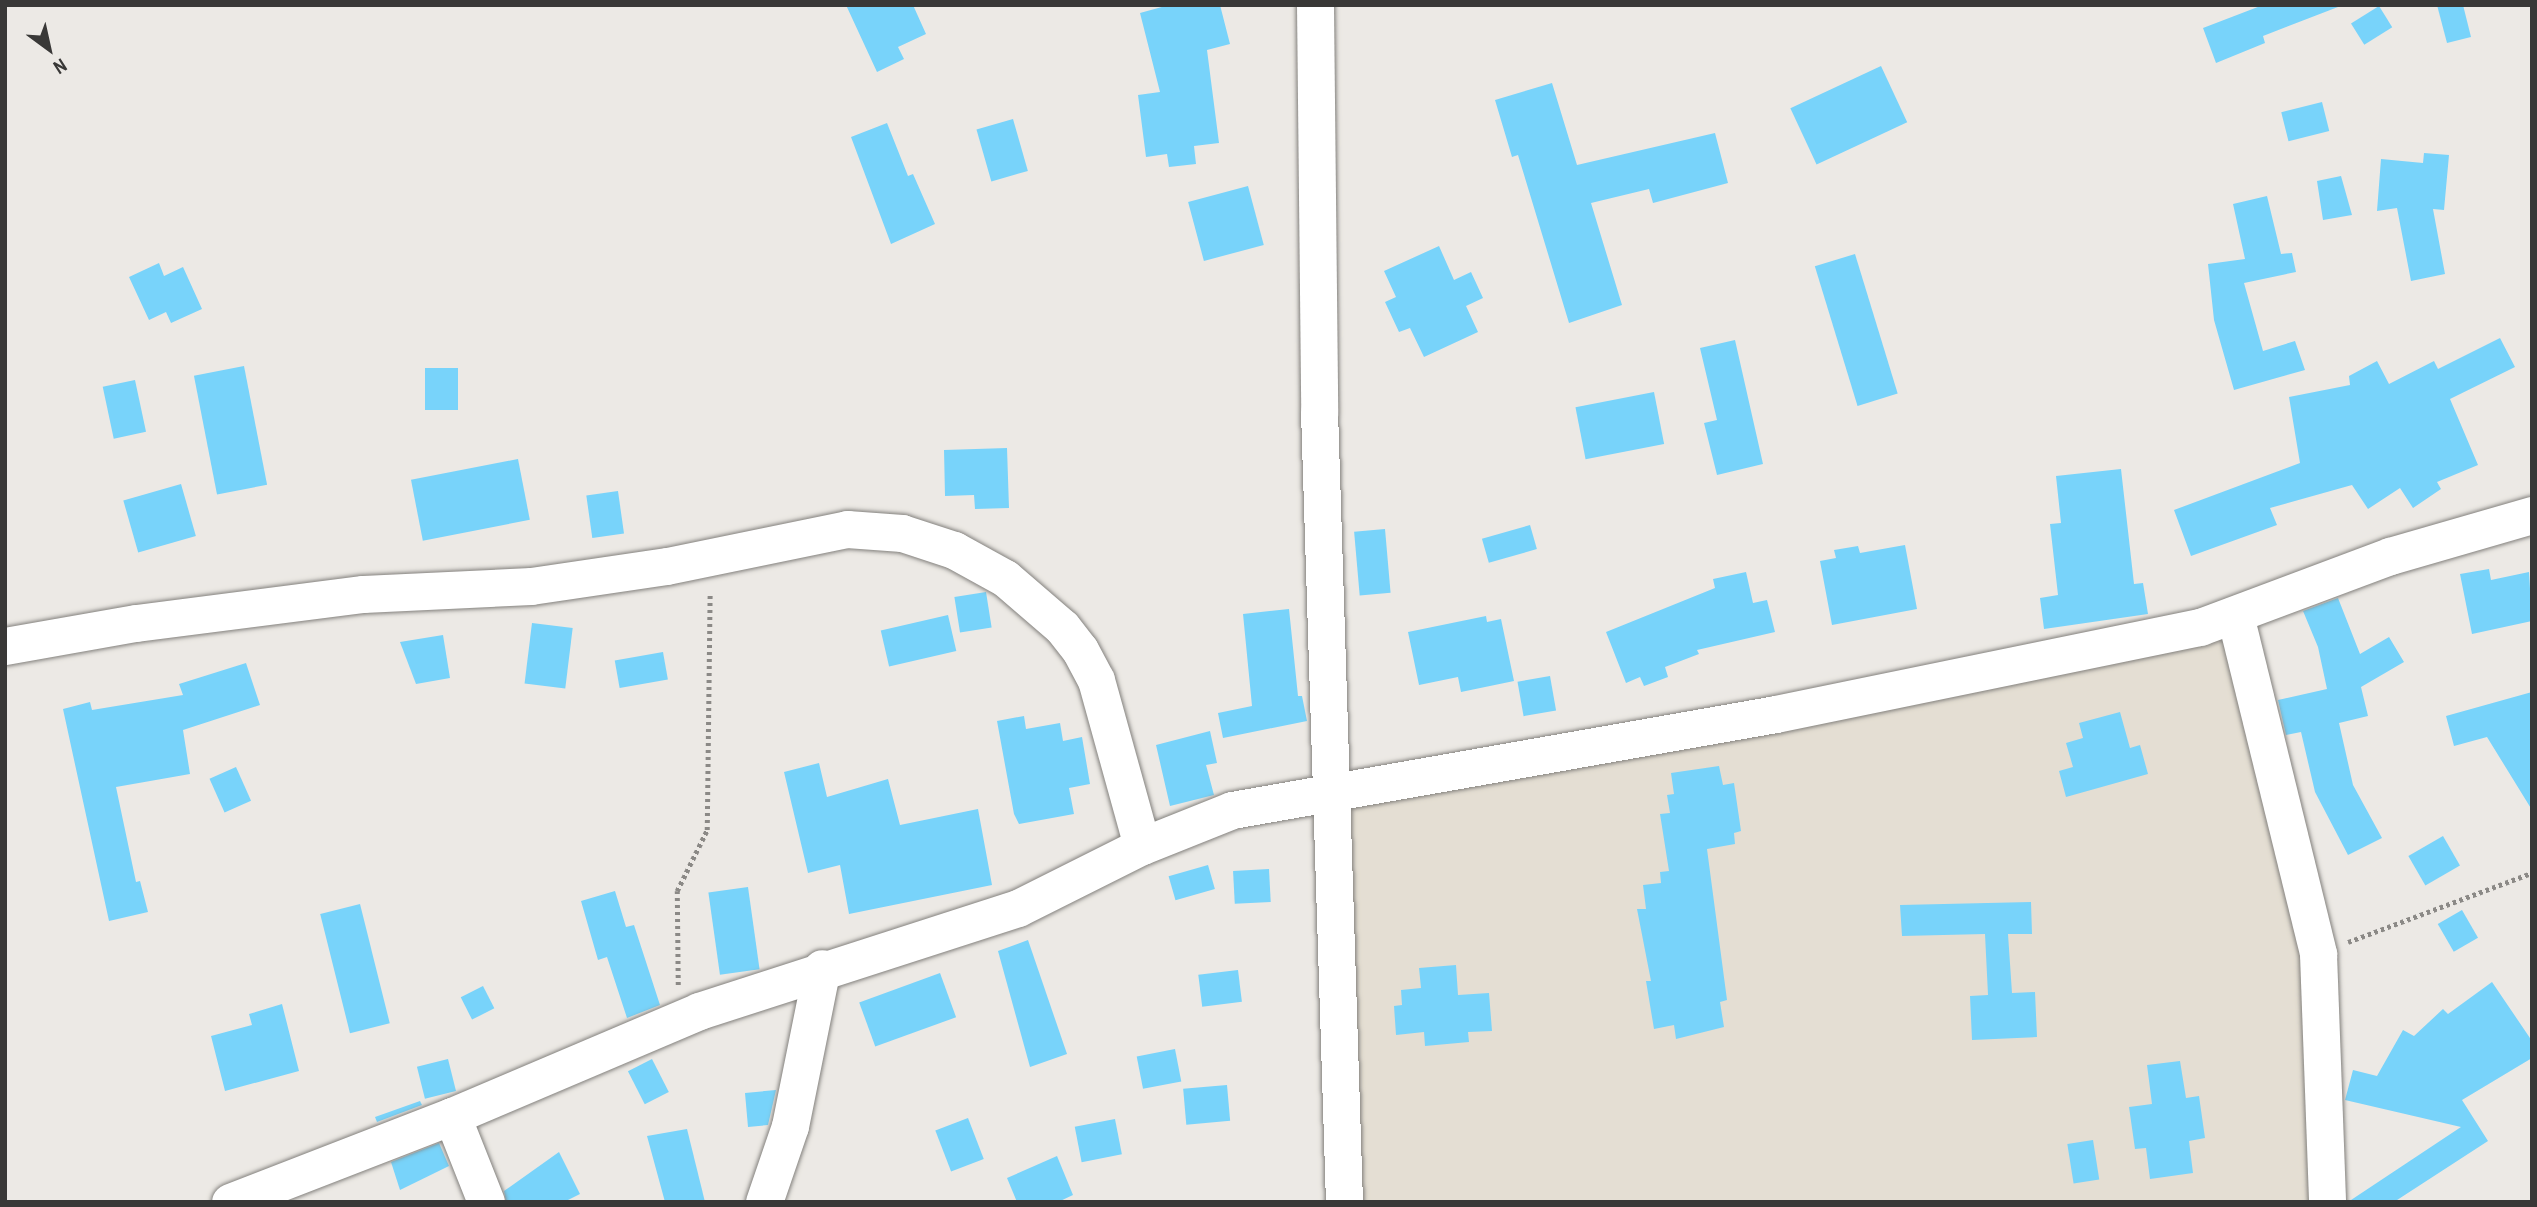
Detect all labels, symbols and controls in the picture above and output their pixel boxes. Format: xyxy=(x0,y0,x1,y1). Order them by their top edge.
north arrow xyxy=(14,14,84,84)
text: N xyxy=(49,53,72,81)

